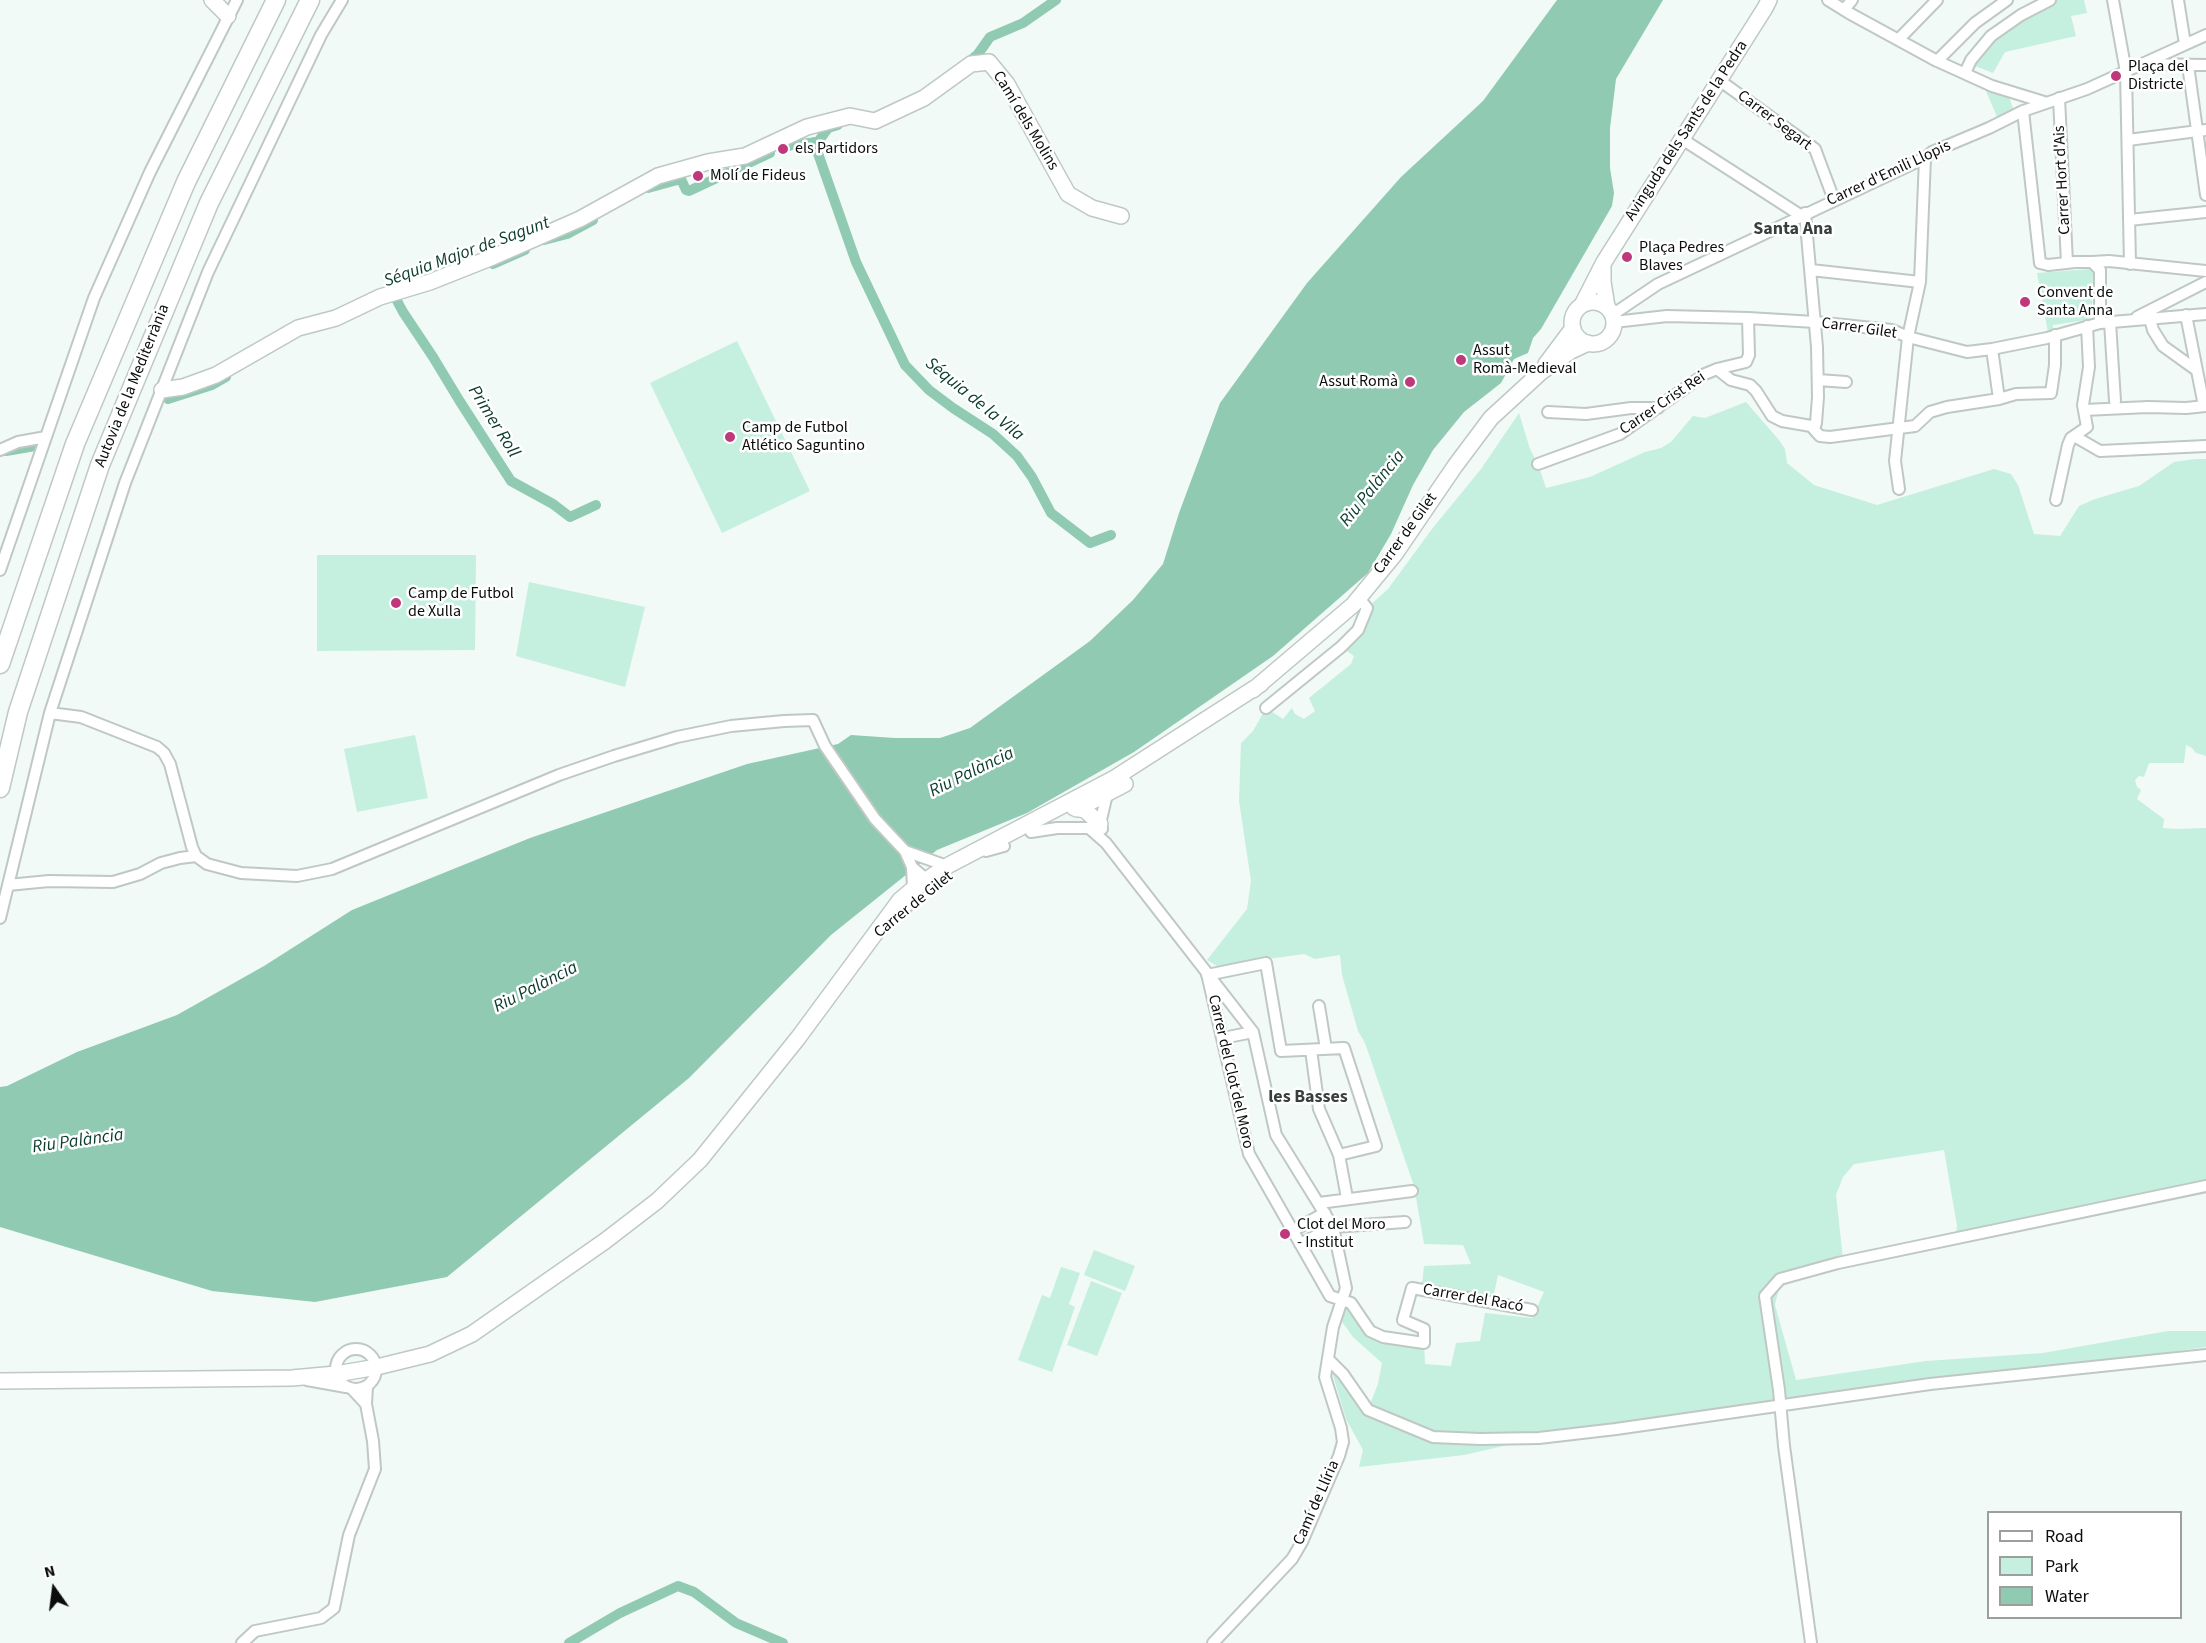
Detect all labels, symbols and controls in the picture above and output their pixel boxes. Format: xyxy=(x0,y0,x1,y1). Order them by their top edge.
street label: Avinguda dels Sants de la Pedra xyxy=(1621,37,1753,225)
place label: Plaça del Districte xyxy=(2128,57,2188,95)
street label: Camí dels Molins xyxy=(988,68,1062,174)
marker: Plaça del Districte xyxy=(2109,69,2123,83)
street label: Carrer Segart xyxy=(1733,87,1815,155)
street label: Carrer Hort d'Ais xyxy=(2051,125,2075,235)
street label: Carrer d'Emili Llopis xyxy=(1824,137,1954,211)
place label: els Partidors xyxy=(795,139,878,159)
marker: els Partidors xyxy=(776,142,790,156)
place label: Molí de Fideus xyxy=(710,166,806,186)
marker: Molí de Fideus xyxy=(691,169,705,183)
water label: Séquia Major de Sagunt xyxy=(381,213,553,293)
district label: Santa Ana xyxy=(1753,219,1833,241)
place label: Plaça Pedres Blaves xyxy=(1639,238,1724,276)
marker: Plaça Pedres Blaves xyxy=(1620,250,1634,264)
place label: Convent de Santa Anna xyxy=(2037,283,2113,321)
marker: Convent de Santa Anna xyxy=(2018,295,2032,309)
street label: Autovia de la Mediterrània xyxy=(91,302,175,470)
street label: Carrer Gilet xyxy=(1820,314,1898,344)
place label: Assut Romà-Medieval xyxy=(1473,341,1577,379)
water label: Séquia de la Vila xyxy=(920,353,1028,447)
marker: Assut Romà-Medieval xyxy=(1454,353,1468,367)
street label: Carrer Crist Rei xyxy=(1616,368,1710,440)
place label: Assut Romà xyxy=(1319,372,1398,392)
marker: Assut Romà xyxy=(1403,375,1417,389)
water label: Primer Roll xyxy=(462,382,524,462)
place label: Camp de Futbol Atlético Saguntino xyxy=(742,418,865,456)
marker: Camp de Futbol Atlético Saguntino xyxy=(723,430,737,444)
water label: Riu Palància xyxy=(1336,447,1410,531)
street label: Carrer de Gilet xyxy=(1370,490,1442,578)
place label: Camp de Futbol de Xulla xyxy=(408,584,514,622)
marker: Camp de Futbol de Xulla xyxy=(389,596,403,610)
water label: Riu Palància xyxy=(926,743,1018,803)
street label: Carrer de Gilet xyxy=(871,867,957,943)
water label: Riu Palància xyxy=(490,958,582,1018)
street label: Carrer del Clot del Moro xyxy=(1203,993,1257,1151)
district label: les Basses xyxy=(1268,1087,1348,1109)
water label: Riu Palància xyxy=(31,1125,125,1159)
place label: Clot del Moro - Institut xyxy=(1297,1215,1386,1253)
marker: Clot del Moro - Institut xyxy=(1278,1227,1292,1241)
street label: Carrer del Racó xyxy=(1421,1281,1525,1317)
street label: Camí de Llíria xyxy=(1290,1458,1344,1548)
legend xyxy=(1987,1511,2182,1619)
text: Road xyxy=(2045,1524,2084,1549)
text: Park xyxy=(2045,1554,2079,1579)
north arrow xyxy=(24,1559,84,1619)
text: N xyxy=(42,1560,57,1583)
text: Water xyxy=(2045,1584,2089,1609)

